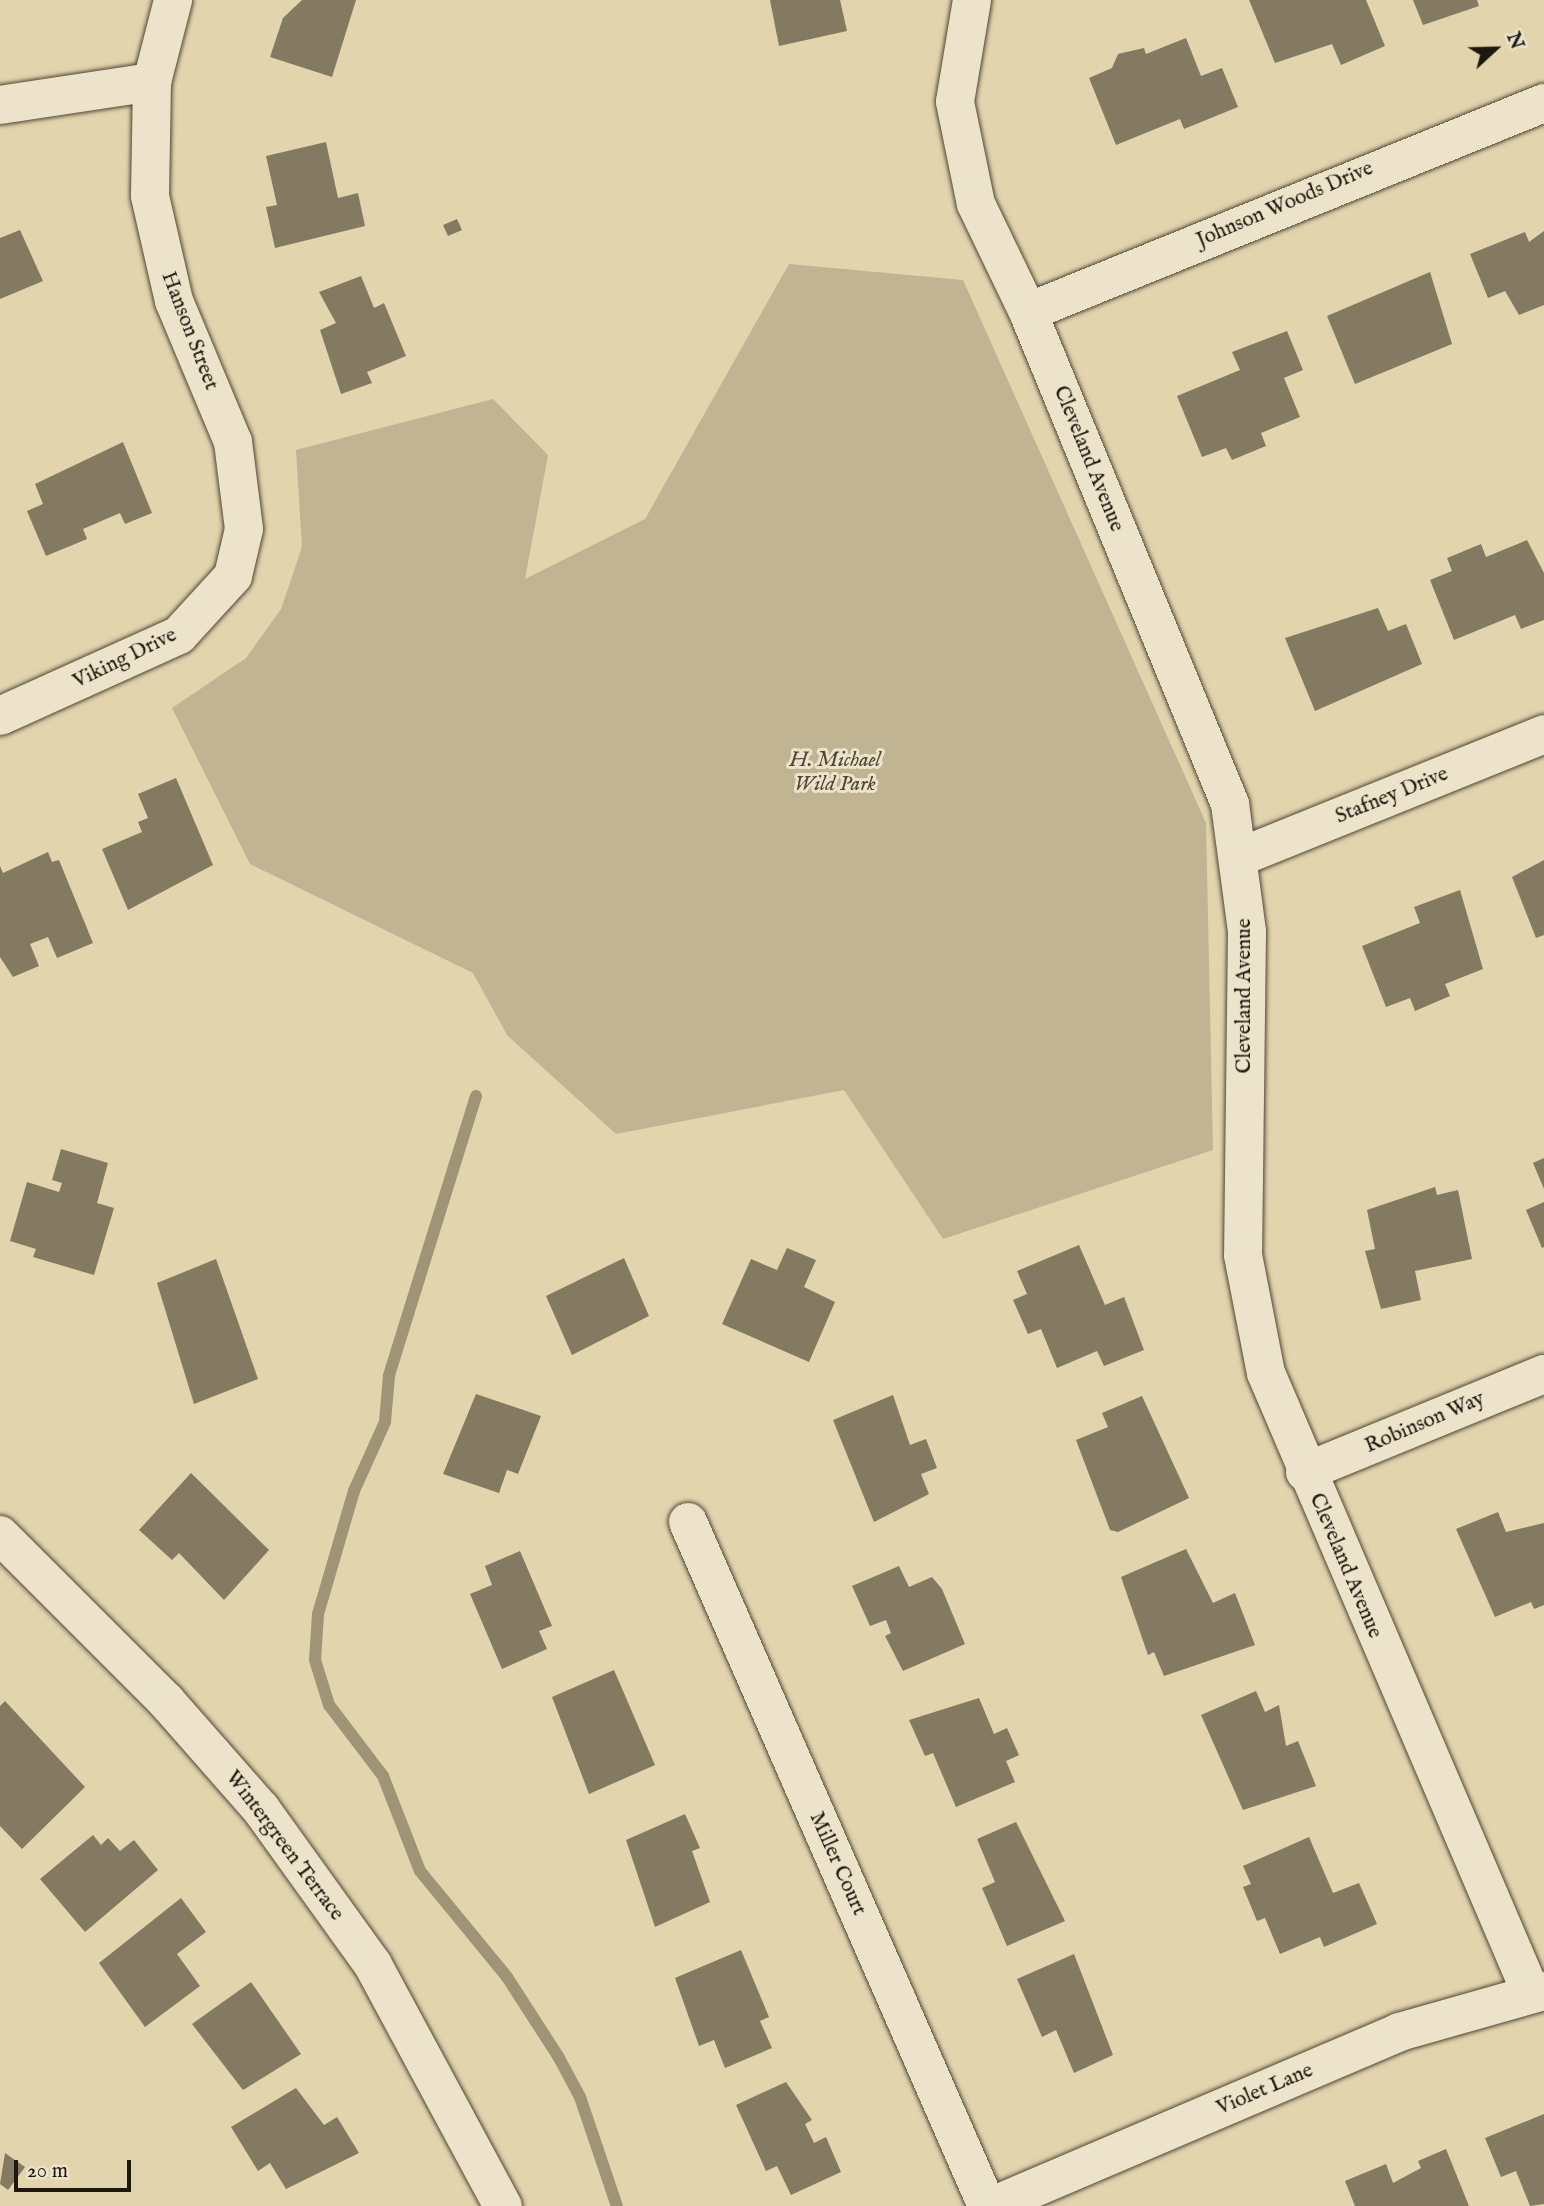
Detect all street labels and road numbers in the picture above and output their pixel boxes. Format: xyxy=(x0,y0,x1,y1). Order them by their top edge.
street label: Johnson Woods Drive xyxy=(1193,156,1377,254)
street label: Hanson Street xyxy=(155,268,223,394)
street label: Cleveland Avenue xyxy=(1047,382,1129,536)
street label: Viking Drive xyxy=(69,623,181,695)
street label: Stafney Drive xyxy=(1332,762,1452,830)
street label: Cleveland Avenue xyxy=(1232,918,1258,1074)
street label: Robinson Way xyxy=(1361,1387,1489,1459)
street label: Cleveland Avenue xyxy=(1303,1490,1387,1642)
street label: Wintergreen Terrace xyxy=(219,1766,349,1926)
street label: Miller Court xyxy=(803,1808,871,1920)
street label: Violet Lane xyxy=(1213,2058,1317,2122)

